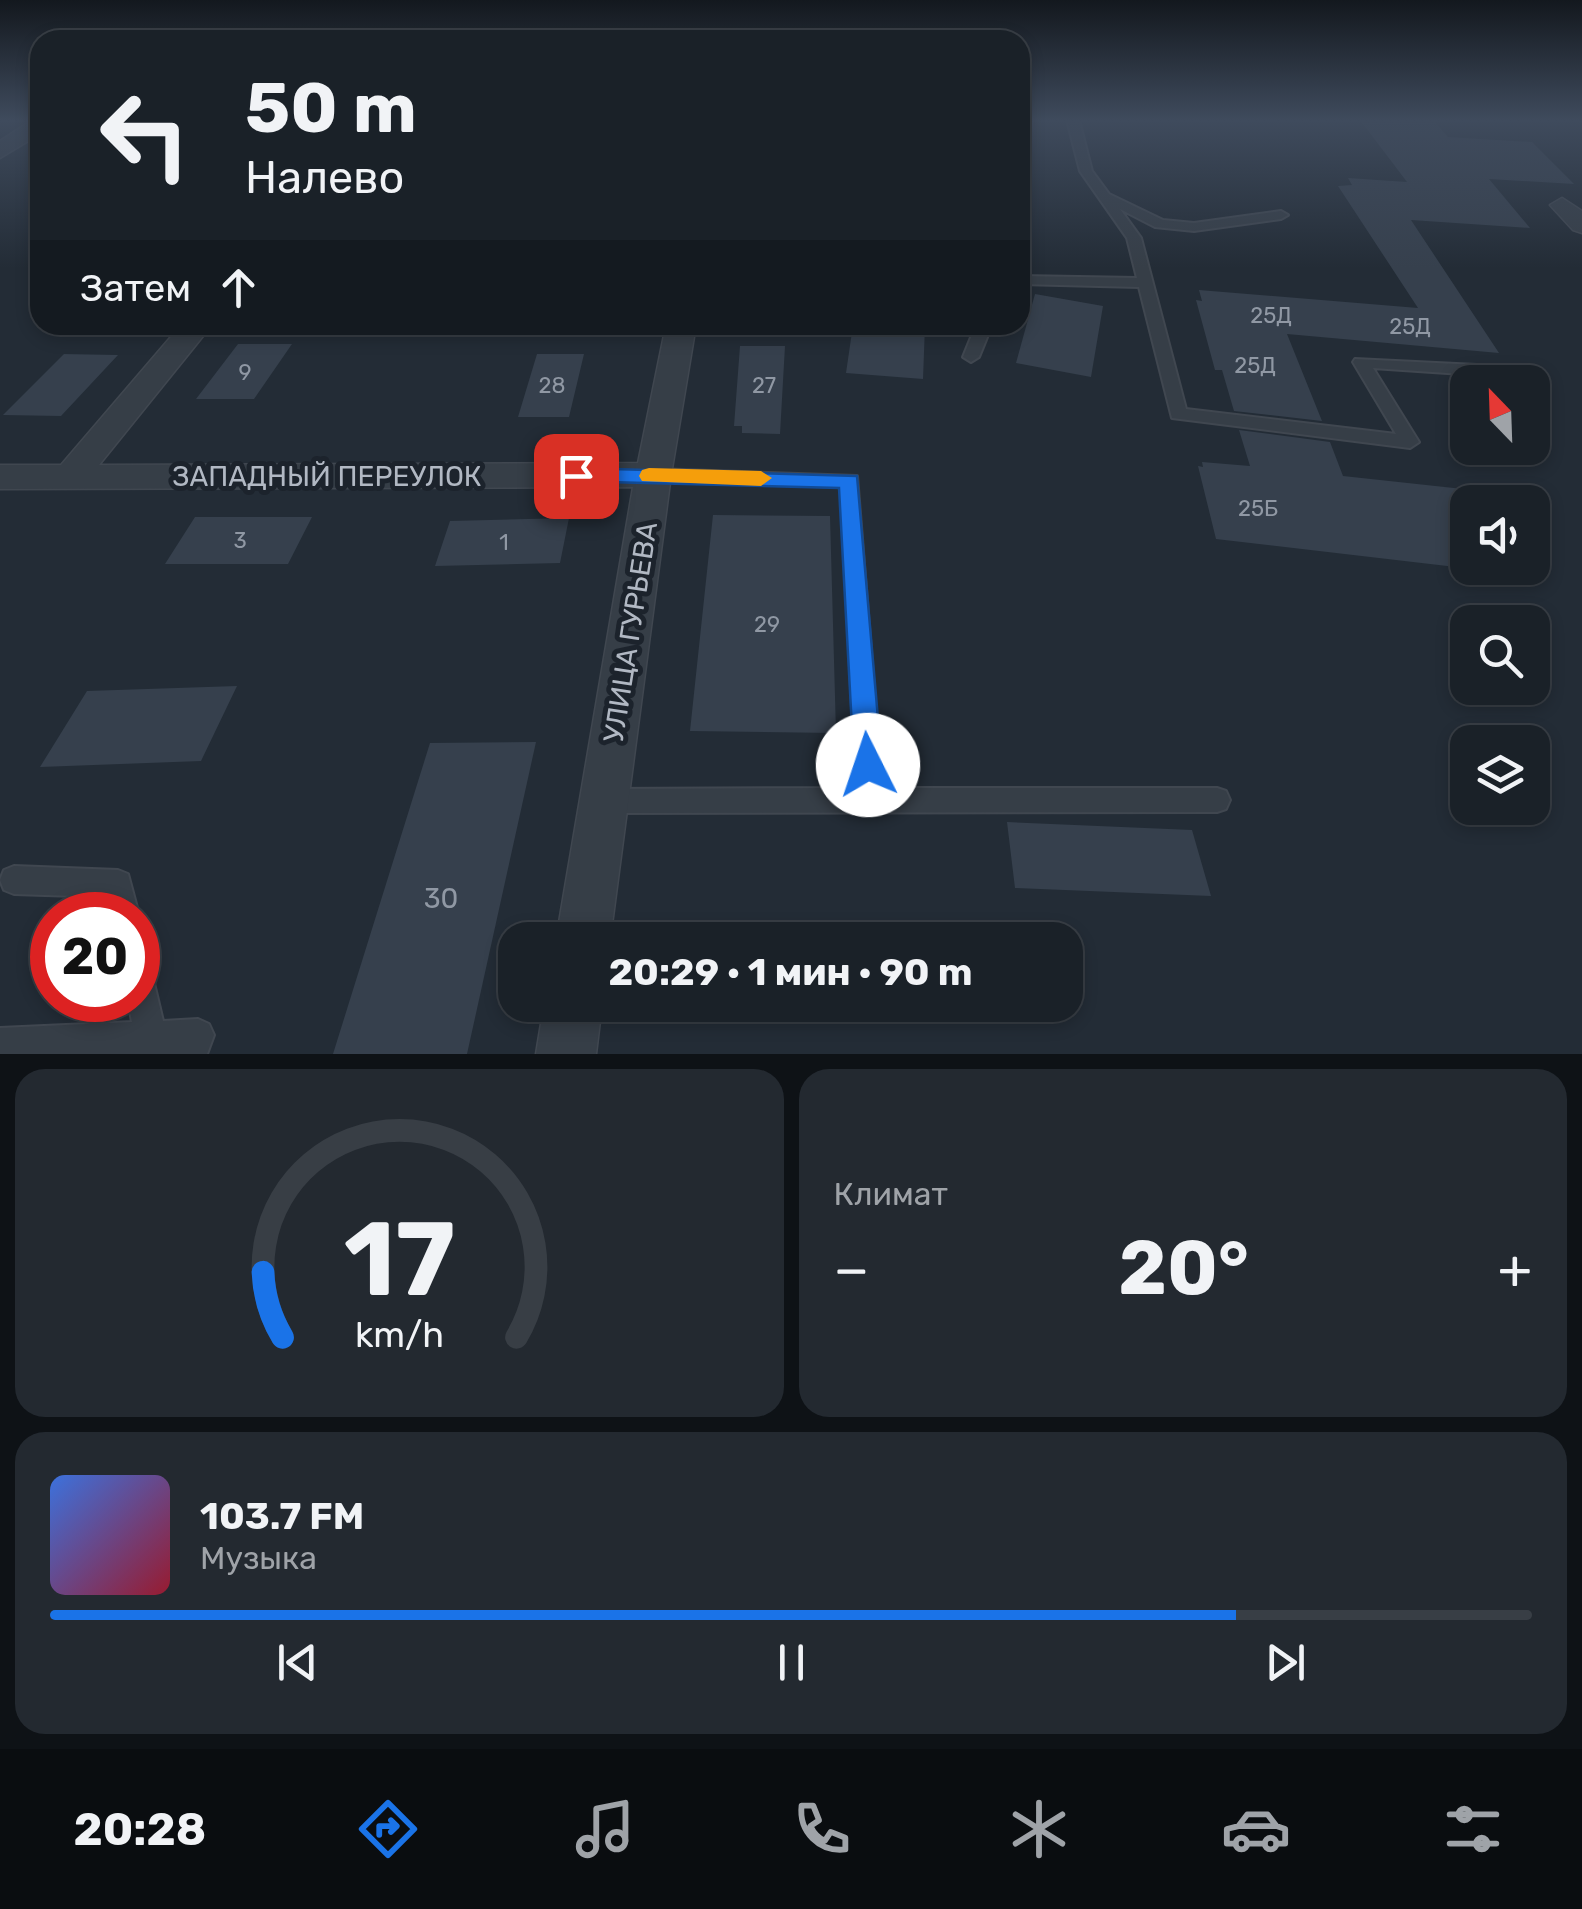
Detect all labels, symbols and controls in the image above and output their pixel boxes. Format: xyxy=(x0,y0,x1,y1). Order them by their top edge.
text: 50 m xyxy=(245,67,417,150)
icon: left xyxy=(80,70,210,200)
text: Налево xyxy=(245,151,404,204)
icon: ahead xyxy=(211,260,266,315)
text: Затем xyxy=(80,265,191,311)
house number: 25Д xyxy=(1250,302,1292,329)
house number: 25Д xyxy=(1389,313,1431,340)
house number: 25Д xyxy=(1234,352,1276,379)
house number: 9 xyxy=(238,359,252,386)
north arrow xyxy=(1450,365,1550,465)
map controls xyxy=(1450,365,1550,825)
house number: 28 xyxy=(539,372,565,399)
house number: 27 xyxy=(752,372,776,399)
pin xyxy=(534,434,619,519)
icon: arrive xyxy=(549,449,604,504)
street label: ЗАПАДНЫЙ ПЕРЕУЛОК xyxy=(172,460,482,493)
button: sound xyxy=(1450,485,1550,585)
house number: 25Б xyxy=(1238,495,1278,522)
street label: УЛИЦА ГУРЬЕВА xyxy=(597,519,664,745)
house number: 3 xyxy=(233,527,247,554)
house number: 1 xyxy=(499,529,509,556)
button: search xyxy=(1450,605,1550,705)
house number: 29 xyxy=(754,611,780,638)
position arrow xyxy=(816,713,920,817)
button: layers xyxy=(1450,725,1550,825)
house number: 30 xyxy=(424,882,458,915)
speed limit sign: 20 xyxy=(30,892,160,1022)
text: 20:29 · 1 мин · 90 m xyxy=(608,949,973,995)
text: Климат xyxy=(834,1175,948,1213)
text: 17 xyxy=(344,1198,455,1321)
text: 20° xyxy=(1118,1224,1249,1313)
text: − xyxy=(834,1237,869,1302)
text: + xyxy=(1498,1237,1532,1302)
text: km/h xyxy=(355,1314,444,1356)
text: 103.7 FM xyxy=(200,1493,364,1539)
text: Музыка xyxy=(200,1539,317,1577)
icon: previous xyxy=(270,1635,325,1690)
icon: pause xyxy=(764,1635,819,1690)
icon: next xyxy=(1258,1635,1313,1690)
icon: directions xyxy=(353,1794,423,1864)
icon: music xyxy=(570,1794,640,1864)
icon: phone xyxy=(787,1794,857,1864)
icon: climate xyxy=(1004,1794,1074,1864)
icon: car xyxy=(1221,1794,1291,1864)
icon: filters xyxy=(1438,1794,1508,1864)
text: 20:28 xyxy=(74,1803,206,1856)

